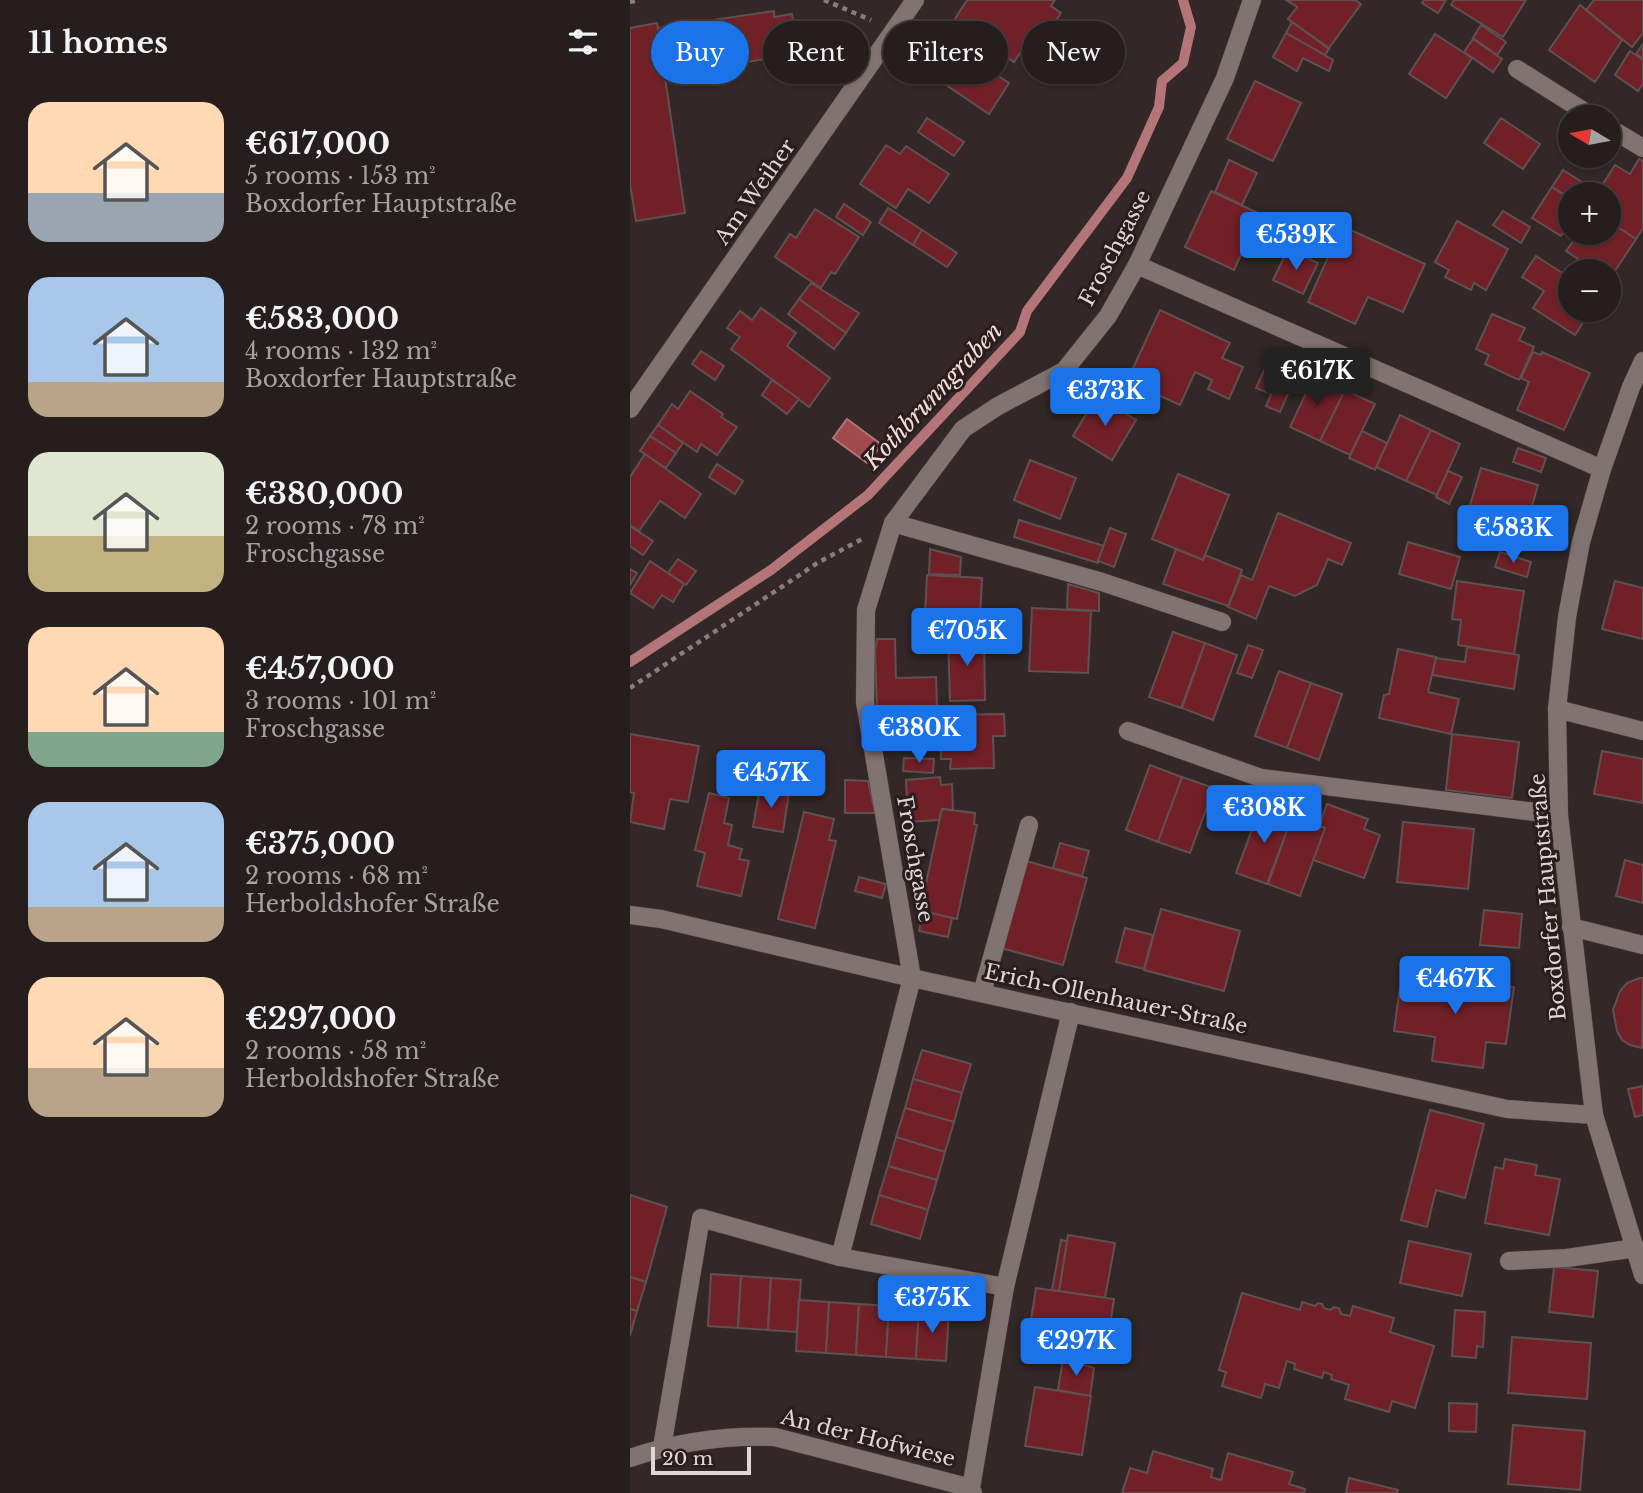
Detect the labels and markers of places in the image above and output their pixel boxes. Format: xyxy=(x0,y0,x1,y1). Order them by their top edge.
pin: €539K xyxy=(1247,212,1345,272)
pin: €617K xyxy=(1268,348,1366,408)
pin: €373K xyxy=(1056,368,1154,428)
pin: €583K xyxy=(1464,505,1562,565)
pin: €705K xyxy=(918,608,1016,668)
pin: €380K xyxy=(870,706,968,765)
pin: €457K xyxy=(722,750,820,810)
pin: €308K xyxy=(1215,786,1313,845)
pin: €467K xyxy=(1406,956,1504,1016)
pin: €375K xyxy=(883,1276,981,1335)
pin: €297K xyxy=(1027,1318,1125,1378)

